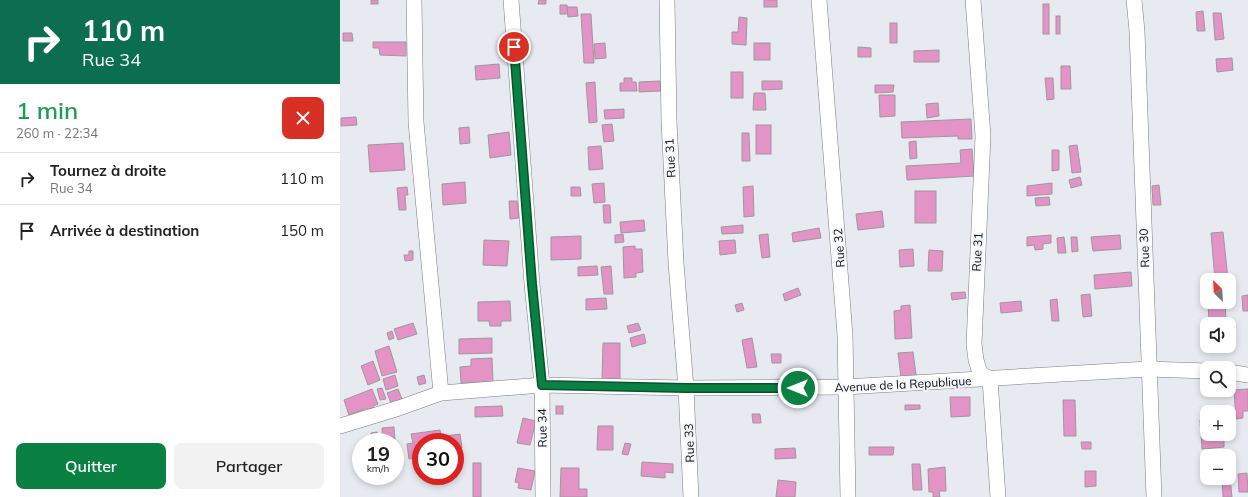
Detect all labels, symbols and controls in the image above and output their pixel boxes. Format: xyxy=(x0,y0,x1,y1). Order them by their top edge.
text: 110 m xyxy=(82,13,165,48)
icon: right xyxy=(16,16,68,68)
pin xyxy=(497,30,531,64)
icon: arrive xyxy=(503,36,525,58)
text: Rue 34 xyxy=(82,48,141,71)
text: 1 min xyxy=(16,95,78,125)
button: close xyxy=(282,97,324,139)
text: 260 m · 22:34 xyxy=(16,125,98,141)
street label: Rue 31 xyxy=(661,138,679,178)
text: Tournez à droite xyxy=(50,161,166,180)
icon: right xyxy=(16,168,38,190)
text: 110 m xyxy=(280,169,324,188)
text: Rue 34 xyxy=(50,180,93,196)
icon: arrive xyxy=(16,220,38,242)
text: Arrivée à destination xyxy=(50,221,199,240)
text: 150 m xyxy=(280,221,324,240)
street label: Rue 32 xyxy=(830,228,848,268)
street label: Rue 30 xyxy=(1136,228,1152,268)
street label: Rue 31 xyxy=(968,232,986,272)
north arrow xyxy=(1200,273,1236,309)
map controls xyxy=(1200,273,1236,485)
button: sound xyxy=(1200,317,1236,353)
button: search xyxy=(1200,361,1236,397)
position arrow xyxy=(777,367,819,409)
street label: Avenue de la Republique xyxy=(834,373,972,395)
button: + xyxy=(1200,405,1236,441)
street label: Rue 34 xyxy=(534,408,550,448)
street label: Rue 33 xyxy=(681,423,697,463)
speed limit sign: 30 xyxy=(412,433,464,485)
text: 19 xyxy=(366,441,390,466)
button: Quitter xyxy=(16,443,166,489)
button: Partager xyxy=(174,443,324,489)
button: − xyxy=(1200,449,1236,485)
text: km/h xyxy=(367,462,389,475)

